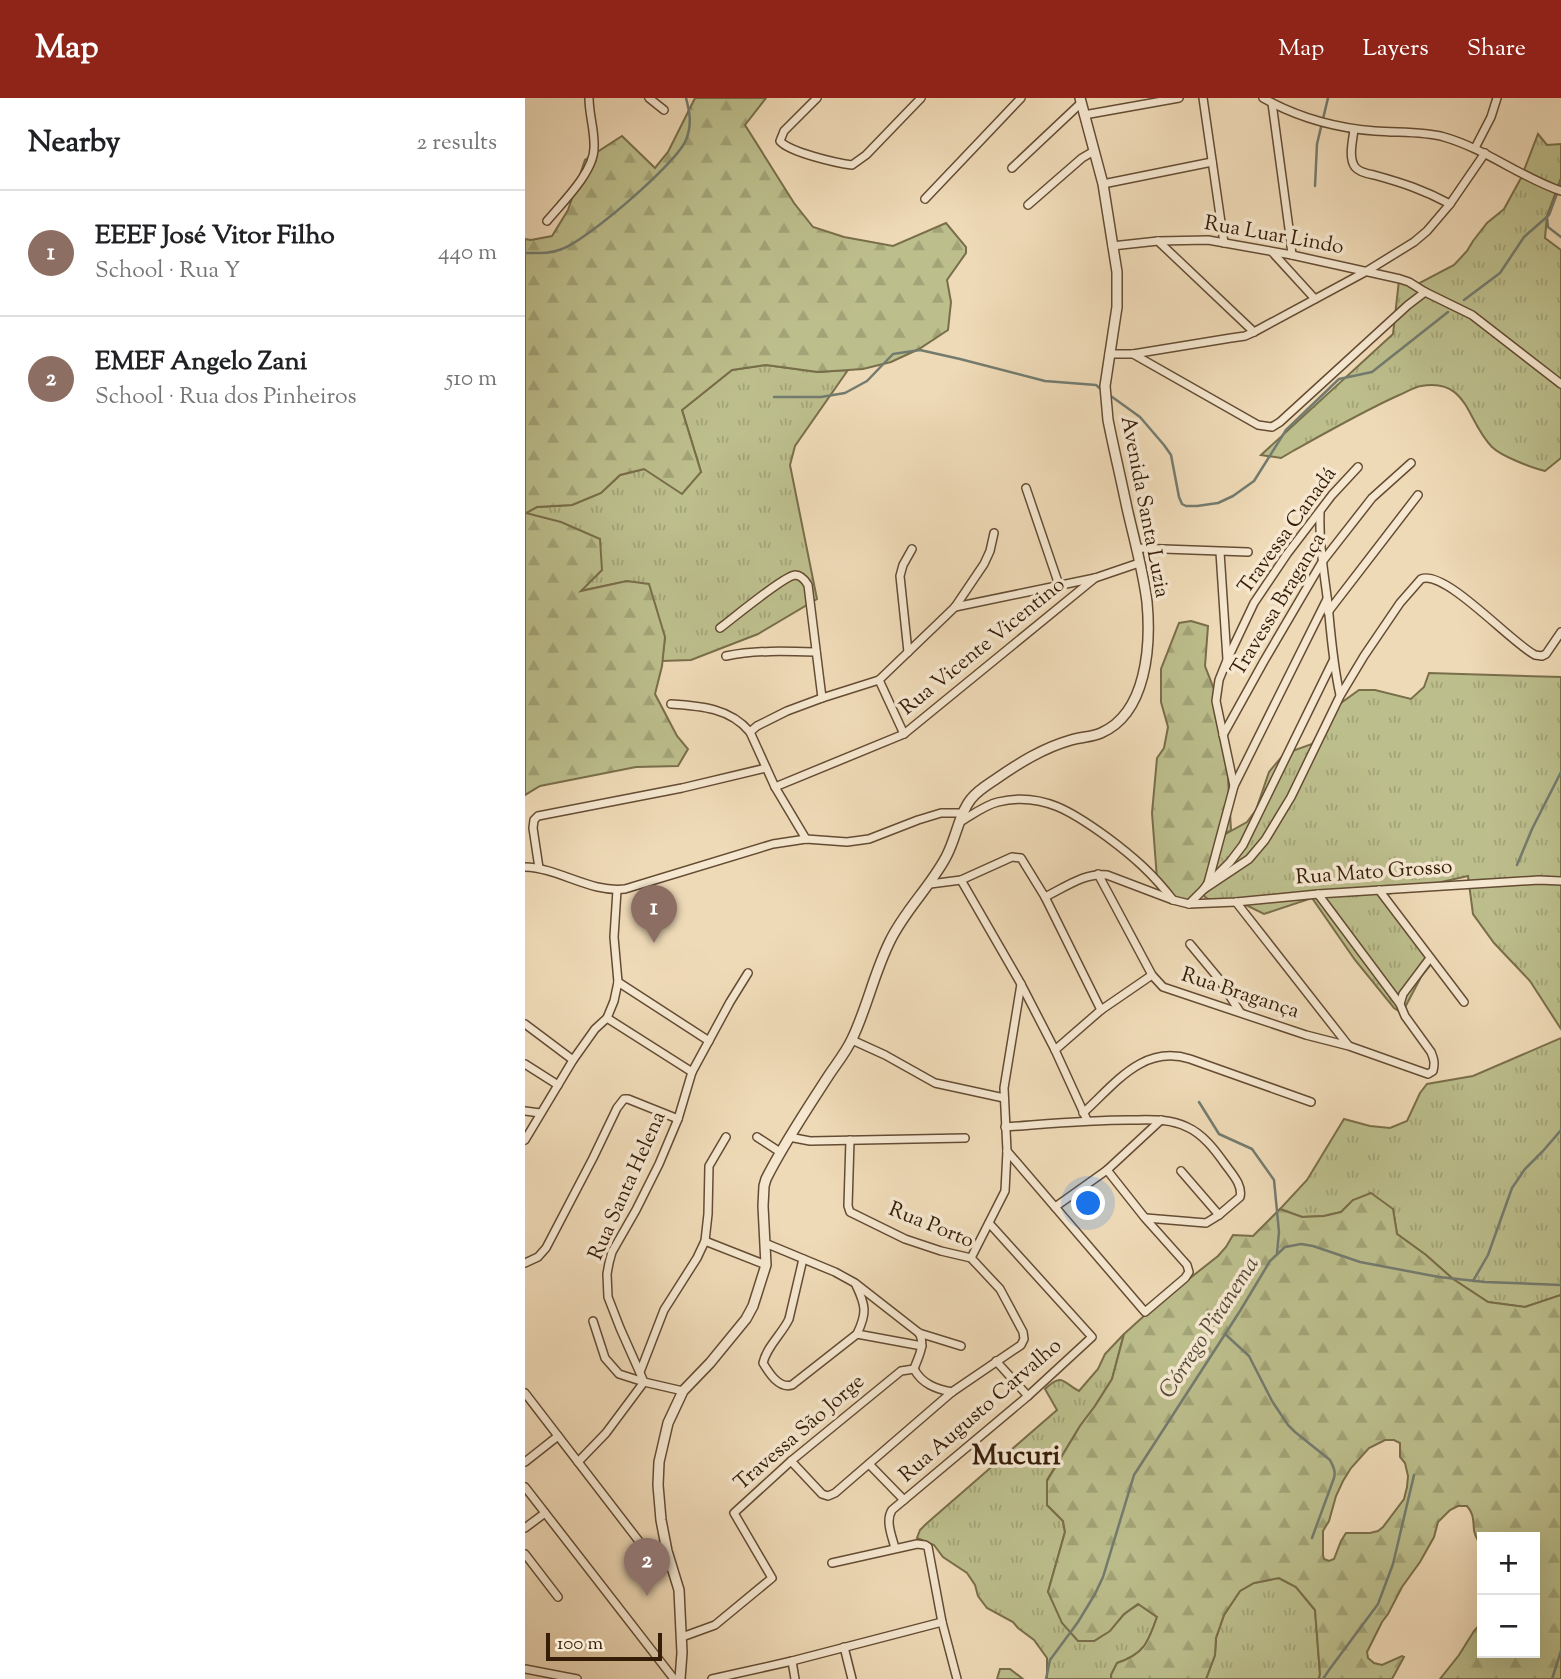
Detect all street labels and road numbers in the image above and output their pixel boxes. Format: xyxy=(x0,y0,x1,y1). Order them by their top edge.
street label: Rua Luar Lindo xyxy=(1202,209,1346,263)
street label: Avenida Santa Luzia xyxy=(1112,414,1176,601)
street label: Travessa Canadá xyxy=(1232,461,1345,601)
street label: Travessa Bragança xyxy=(1224,527,1334,682)
street label: Rua Vicente Vicentino xyxy=(894,571,1072,723)
street label: Rua Mato Grosso xyxy=(1295,853,1453,893)
street label: Rua Bragança xyxy=(1177,961,1303,1027)
street label: Rua Santa Helena xyxy=(582,1106,674,1265)
street label: Rua Porto xyxy=(884,1195,978,1257)
street label: Rua Augusto Carvalho xyxy=(893,1332,1069,1490)
street label: Travessa São Jorge xyxy=(728,1368,872,1498)

